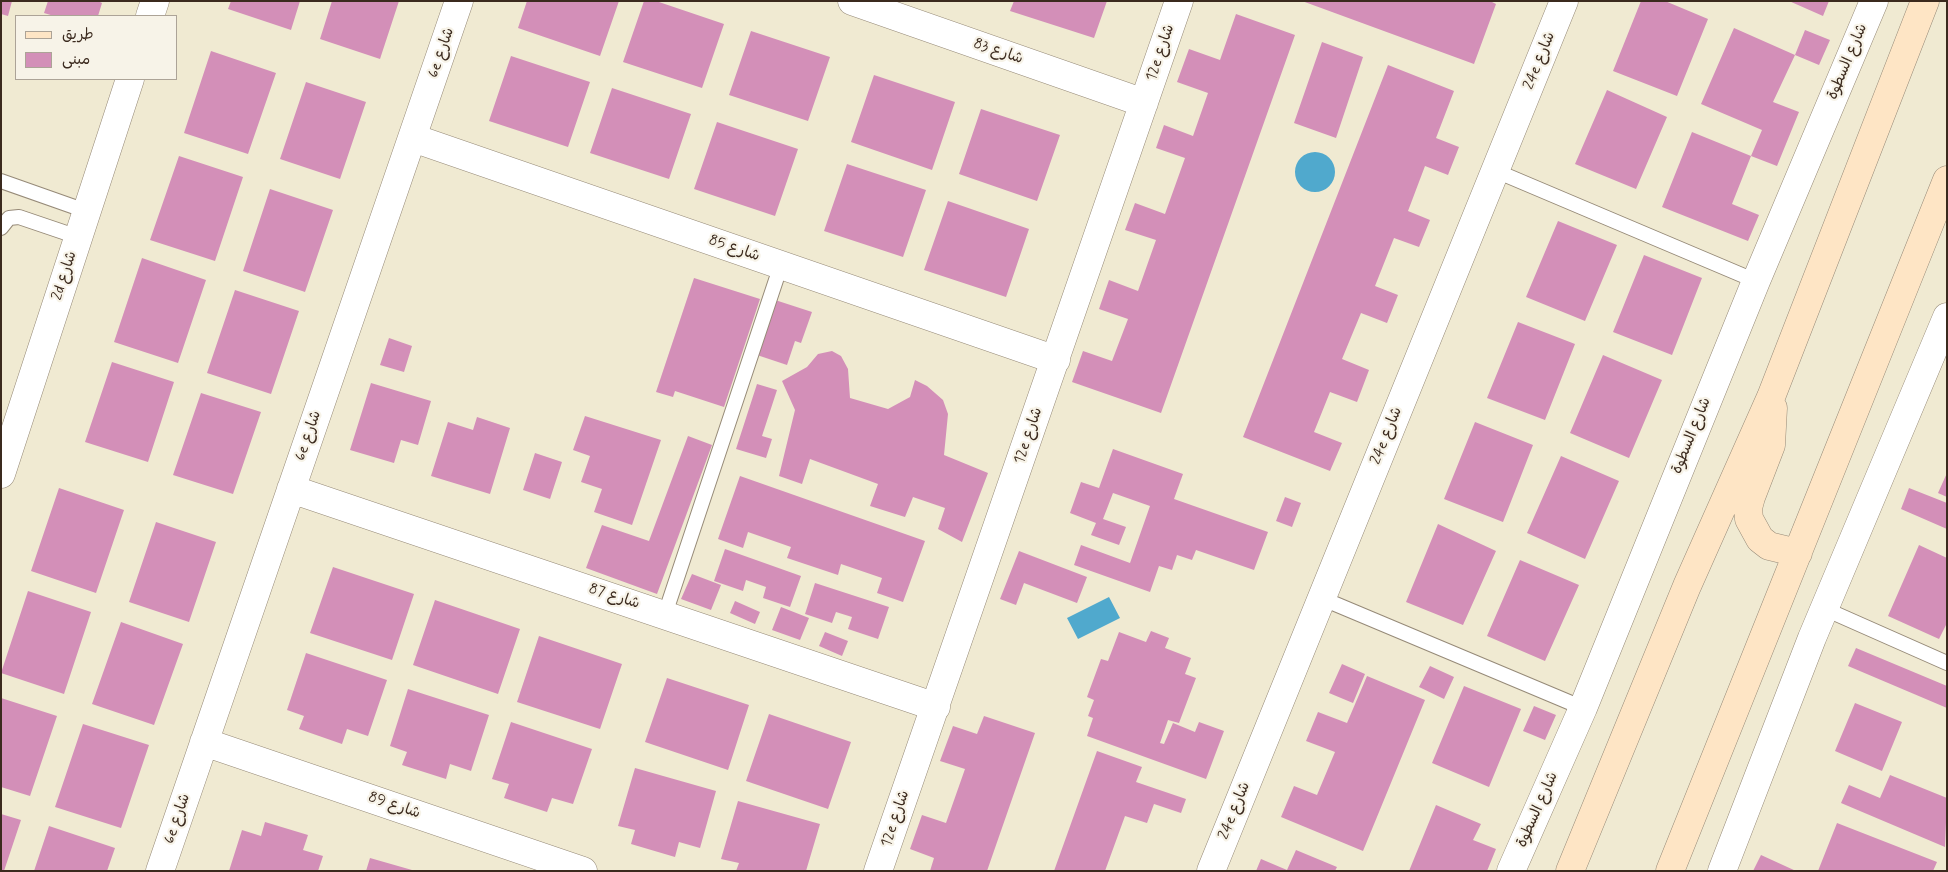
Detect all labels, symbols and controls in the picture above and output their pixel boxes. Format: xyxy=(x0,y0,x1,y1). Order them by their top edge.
legend xyxy=(15,15,178,80)
street label: شارع السطوة xyxy=(1824,21,1872,103)
street label: 12e شارع xyxy=(1143,22,1179,84)
text: طريق xyxy=(62,25,94,45)
street label: 6e شارع xyxy=(425,26,459,80)
street label: 24e شارع xyxy=(1520,30,1560,92)
street label: شارع 83 xyxy=(971,35,1025,69)
text: مبنى xyxy=(62,50,90,70)
street label: شارع 85 xyxy=(706,232,762,266)
street label: 2d شارع xyxy=(49,249,81,303)
street label: شارع السطوة xyxy=(1669,395,1715,477)
street label: 12e شارع xyxy=(1011,405,1047,467)
street label: 24e شارع xyxy=(1367,405,1407,467)
street label: 6e شارع xyxy=(292,409,326,463)
street label: شارع 87 xyxy=(586,580,642,614)
street label: شارع السطوة xyxy=(1513,770,1563,850)
street label: 24e شارع xyxy=(1215,780,1255,842)
street label: 12e شارع xyxy=(878,788,914,850)
street label: شارع 89 xyxy=(366,789,422,823)
street label: 6e شارع xyxy=(161,792,195,846)

